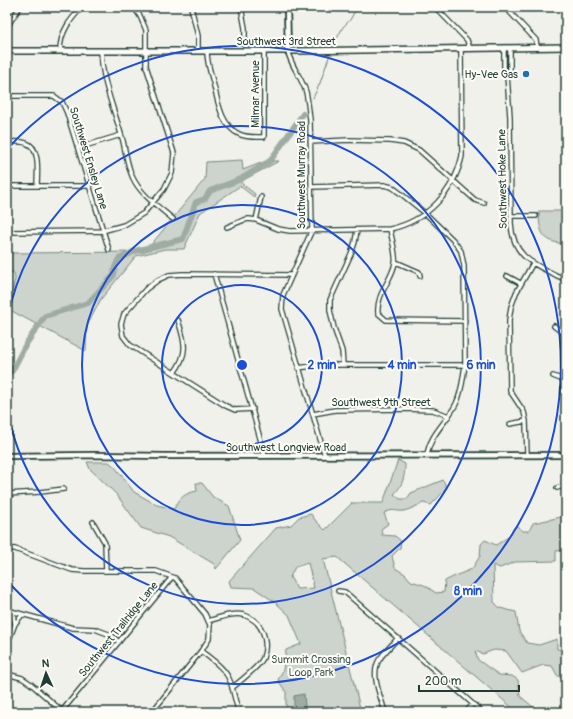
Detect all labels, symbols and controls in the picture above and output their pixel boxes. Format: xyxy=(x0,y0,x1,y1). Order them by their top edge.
street label: Southwest 3rd Street xyxy=(236,35,336,48)
street label: Milmar Avenue xyxy=(249,60,262,128)
place label: Hy-Vee Gas xyxy=(465,68,518,81)
marker: Hy-Vee Gas xyxy=(521,69,531,79)
street label: Southwest Ensley Lane xyxy=(67,105,110,211)
street label: Southwest Murray Road xyxy=(295,121,308,229)
street label: Southwest Hoke Lane xyxy=(495,128,510,229)
centre of rings xyxy=(235,358,249,372)
text: 2 min xyxy=(308,358,337,373)
text: 4 min xyxy=(386,358,417,373)
text: 6 min xyxy=(466,358,496,373)
street label: Southwest 9th Street xyxy=(331,396,431,409)
street label: Southwest Longview Road xyxy=(226,441,346,454)
street label: Southwest Trailridge Lane xyxy=(76,579,161,679)
text: 8 min xyxy=(454,584,482,599)
north arrow xyxy=(26,653,66,693)
park label: Summit Crossing Loop Park xyxy=(271,653,351,679)
text: N xyxy=(41,657,50,670)
scale bar xyxy=(419,667,519,693)
text: 200 m xyxy=(425,674,462,689)

